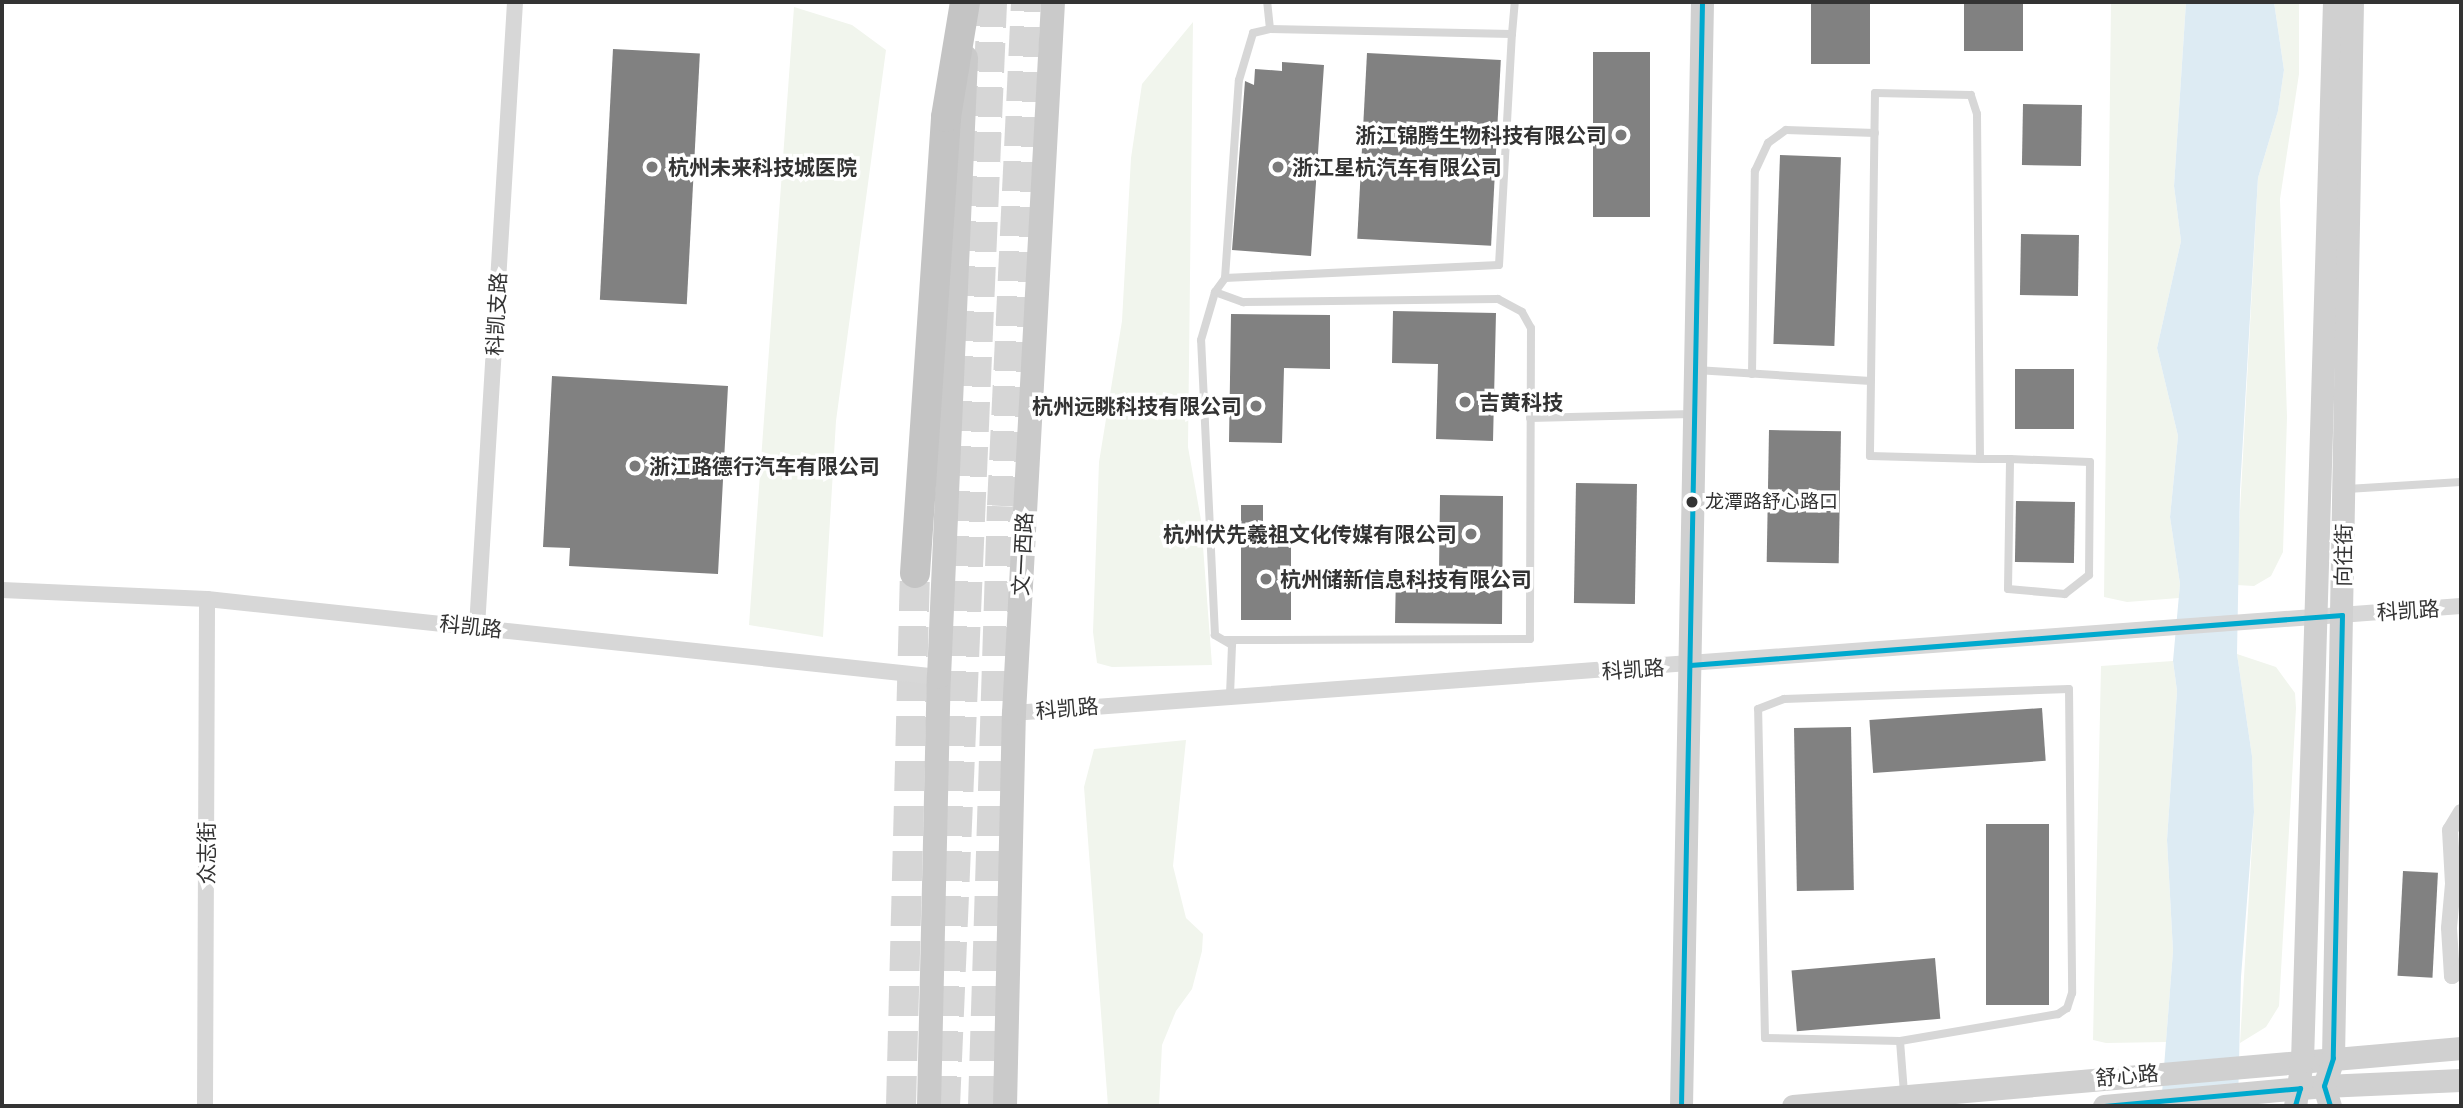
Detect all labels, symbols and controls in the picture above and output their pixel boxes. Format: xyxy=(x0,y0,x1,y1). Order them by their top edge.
place label: 浙江锦腾生物科技有限公司 xyxy=(1355,122,1607,148)
marker: 浙江锦腾生物科技有限公司 xyxy=(1613,127,1629,143)
place label: 杭州未来科技城医院 xyxy=(668,154,857,180)
place label: 浙江星杭汽车有限公司 xyxy=(1292,154,1502,180)
marker: 杭州未来科技城医院 xyxy=(642,157,662,177)
marker: 浙江星杭汽车有限公司 xyxy=(1270,159,1286,175)
street label: 科凯支路 xyxy=(481,271,511,357)
place label: 吉黄科技 xyxy=(1479,389,1563,415)
place label: 杭州远眺科技有限公司 xyxy=(1032,393,1242,419)
marker: 吉黄科技 xyxy=(1457,394,1473,410)
marker: 杭州远眺科技有限公司 xyxy=(1248,398,1264,414)
place label: 浙江路德行汽车有限公司 xyxy=(649,453,880,479)
marker: 浙江路德行汽车有限公司 xyxy=(627,458,643,474)
place label: 龙潭路舒心路口 xyxy=(1705,491,1838,513)
marker: 龙潭路舒心路口 xyxy=(1685,495,1699,509)
street label: 文一西路 xyxy=(1007,511,1037,597)
place label: 杭州伏先羲祖文化传媒有限公司 xyxy=(1163,521,1457,547)
street label: 向往街 xyxy=(2330,523,2356,587)
marker: 杭州伏先羲祖文化传媒有限公司 xyxy=(1463,526,1479,542)
place label: 杭州储新信息科技有限公司 xyxy=(1280,566,1532,592)
marker: 杭州储新信息科技有限公司 xyxy=(1258,571,1274,587)
street label: 科凯路 xyxy=(2376,595,2440,625)
street label: 科凯路 xyxy=(438,610,504,642)
street label: 科凯路 xyxy=(1601,654,1665,684)
street label: 科凯路 xyxy=(1035,693,1099,723)
street label: 众志街 xyxy=(193,822,219,884)
street label: 舒心路 xyxy=(2095,1060,2159,1090)

